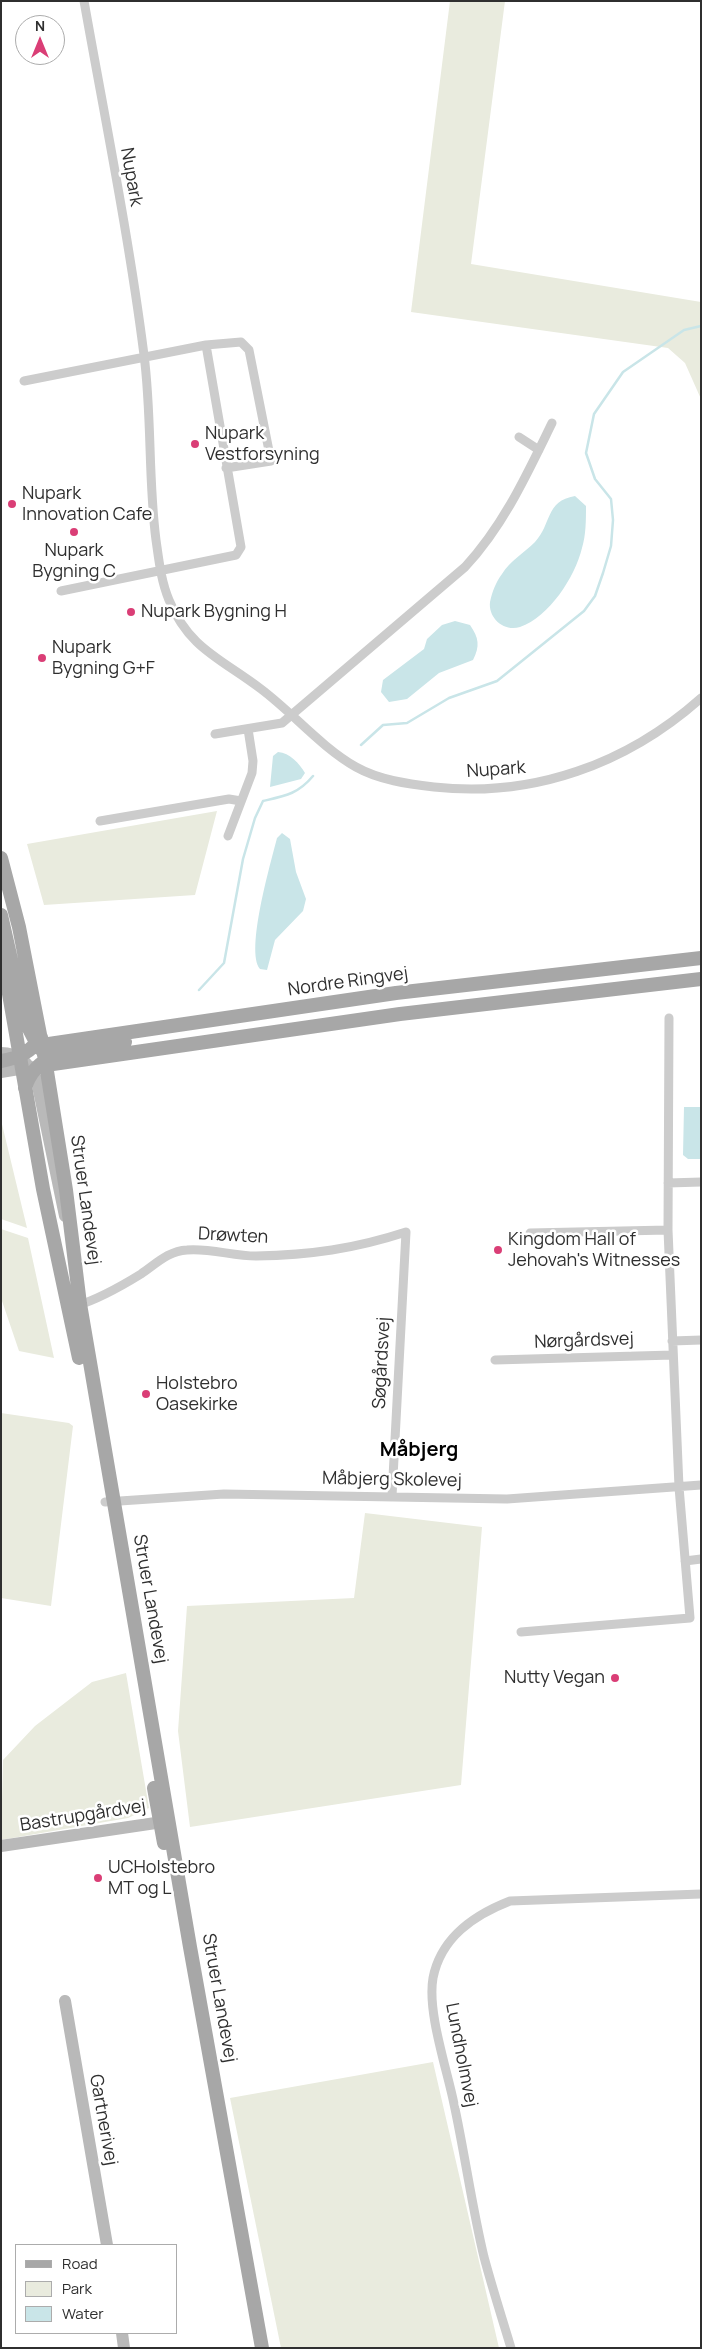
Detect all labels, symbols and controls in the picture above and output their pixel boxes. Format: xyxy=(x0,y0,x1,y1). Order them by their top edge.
north arrow xyxy=(15,15,65,65)
text: N xyxy=(35,16,45,35)
street label: Nupark xyxy=(115,146,147,208)
place label: Nupark Vestforsyning xyxy=(205,423,320,466)
marker: Nupark Vestforsyning xyxy=(189,438,201,450)
place label: Nupark Innovation Cafe xyxy=(22,483,152,526)
marker: Nupark Innovation Cafe xyxy=(6,498,18,510)
marker: Nupark Bygning C xyxy=(68,526,80,538)
place label: Nupark Bygning C xyxy=(32,540,116,582)
place label: Nupark Bygning H xyxy=(141,601,287,623)
marker: Nupark Bygning H xyxy=(125,606,137,618)
place label: Nupark Bygning G+F xyxy=(52,637,155,680)
marker: Nupark Bygning G+F xyxy=(36,652,48,664)
street label: Nupark xyxy=(466,757,526,783)
street label: Nordre Ringvej xyxy=(287,963,409,1001)
street label: Struer Landevej xyxy=(65,1134,105,1266)
street label: Drøwten xyxy=(197,1223,269,1249)
place label: Kingdom Hall of Jehovah's Witnesses xyxy=(508,1229,680,1272)
marker: Kingdom Hall of Jehovah's Witnesses xyxy=(492,1244,504,1256)
street label: Søgårdsvej xyxy=(369,1316,395,1410)
street label: Nørgårdsvej xyxy=(534,1328,634,1354)
place label: Holstebro Oasekirke xyxy=(156,1373,238,1416)
marker: Holstebro Oasekirke xyxy=(140,1388,152,1400)
district label: Måbjerg xyxy=(380,1438,458,1462)
street label: Måbjerg Skolevej xyxy=(322,1468,462,1492)
street label: Struer Landevej xyxy=(128,1533,172,1665)
place label: Nutty Vegan xyxy=(504,1667,605,1689)
marker: Nutty Vegan xyxy=(609,1672,621,1684)
street label: Bastrupgårdvej xyxy=(19,1795,147,1837)
place label: UCHolstebro MT og L xyxy=(108,1857,215,1900)
marker: UCHolstebro MT og L xyxy=(92,1872,104,1884)
street label: Struer Landevej xyxy=(197,1932,241,2064)
street label: Lundholmvej xyxy=(440,2001,482,2109)
street label: Gartnerivej xyxy=(84,2073,122,2167)
legend xyxy=(15,2244,178,2334)
text: Road xyxy=(62,2253,98,2274)
text: Park xyxy=(62,2278,92,2299)
text: Water xyxy=(62,2303,104,2324)

